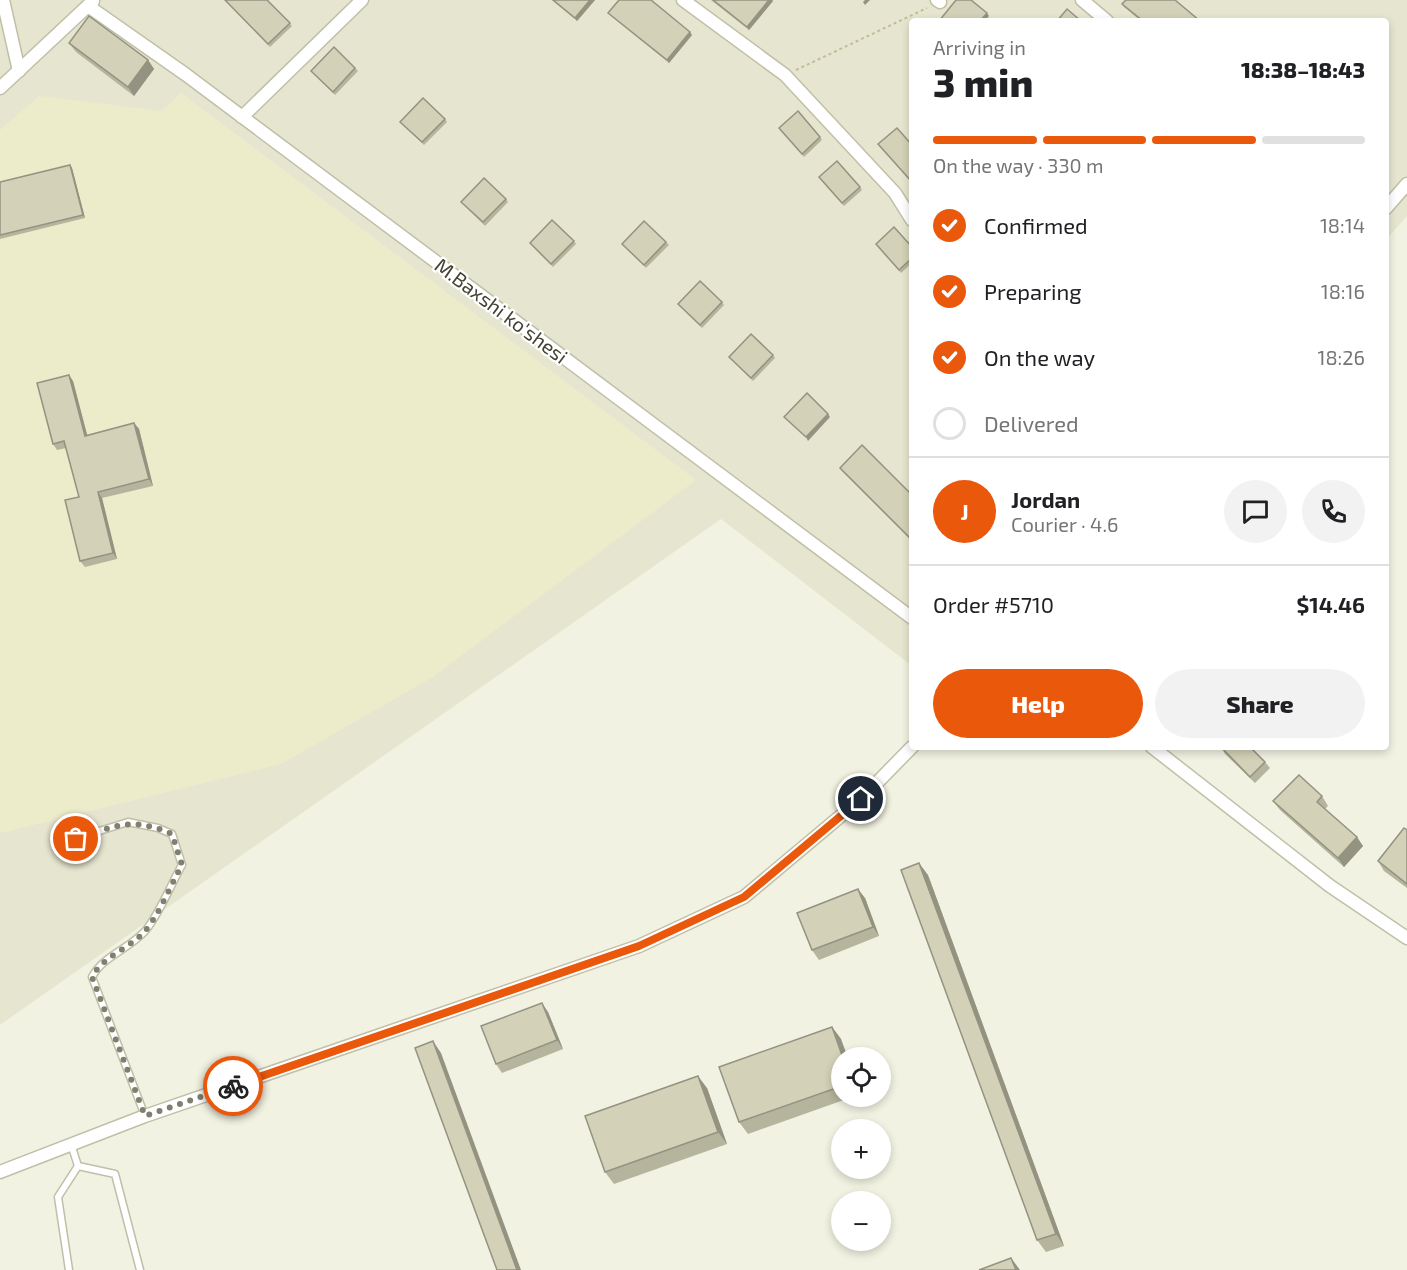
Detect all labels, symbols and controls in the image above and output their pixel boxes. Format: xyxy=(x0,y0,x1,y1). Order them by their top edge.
text: Arriving in xyxy=(933,35,1026,59)
text: 18:38–18:43 xyxy=(1241,56,1365,82)
text: 3 min xyxy=(933,58,1033,105)
text: On the way · 330 m xyxy=(933,153,1104,177)
icon: check xyxy=(933,209,966,242)
text: Confirmed xyxy=(984,212,1088,238)
text: 18:14 xyxy=(1320,213,1365,237)
street label: M.Baxshi ko'shesi xyxy=(431,252,573,368)
icon: check xyxy=(933,275,966,308)
text: Preparing xyxy=(984,278,1082,304)
text: 18:16 xyxy=(1321,279,1365,303)
icon: check xyxy=(933,341,966,374)
text: On the way xyxy=(984,344,1095,370)
text: 18:26 xyxy=(1318,345,1365,369)
text: Delivered xyxy=(984,410,1079,436)
button: chat xyxy=(1224,480,1287,543)
button: phone xyxy=(1302,480,1365,543)
text: Jordan xyxy=(1011,486,1080,512)
text: J xyxy=(960,498,969,524)
text: Courier · 4.6 xyxy=(1011,512,1118,536)
text: Order #5710 xyxy=(933,591,1054,617)
text: $14.46 xyxy=(1296,591,1365,617)
button: Help xyxy=(933,669,1143,738)
button: Share xyxy=(1155,669,1365,738)
pin xyxy=(835,773,886,824)
icon: home xyxy=(844,782,877,815)
pin xyxy=(50,813,101,864)
icon: bag xyxy=(59,822,92,855)
map controls xyxy=(831,1047,891,1251)
button: locate xyxy=(831,1047,891,1107)
courier xyxy=(203,1056,263,1116)
icon: bike xyxy=(217,1070,250,1103)
button: + xyxy=(831,1119,891,1179)
button: − xyxy=(831,1191,891,1251)

